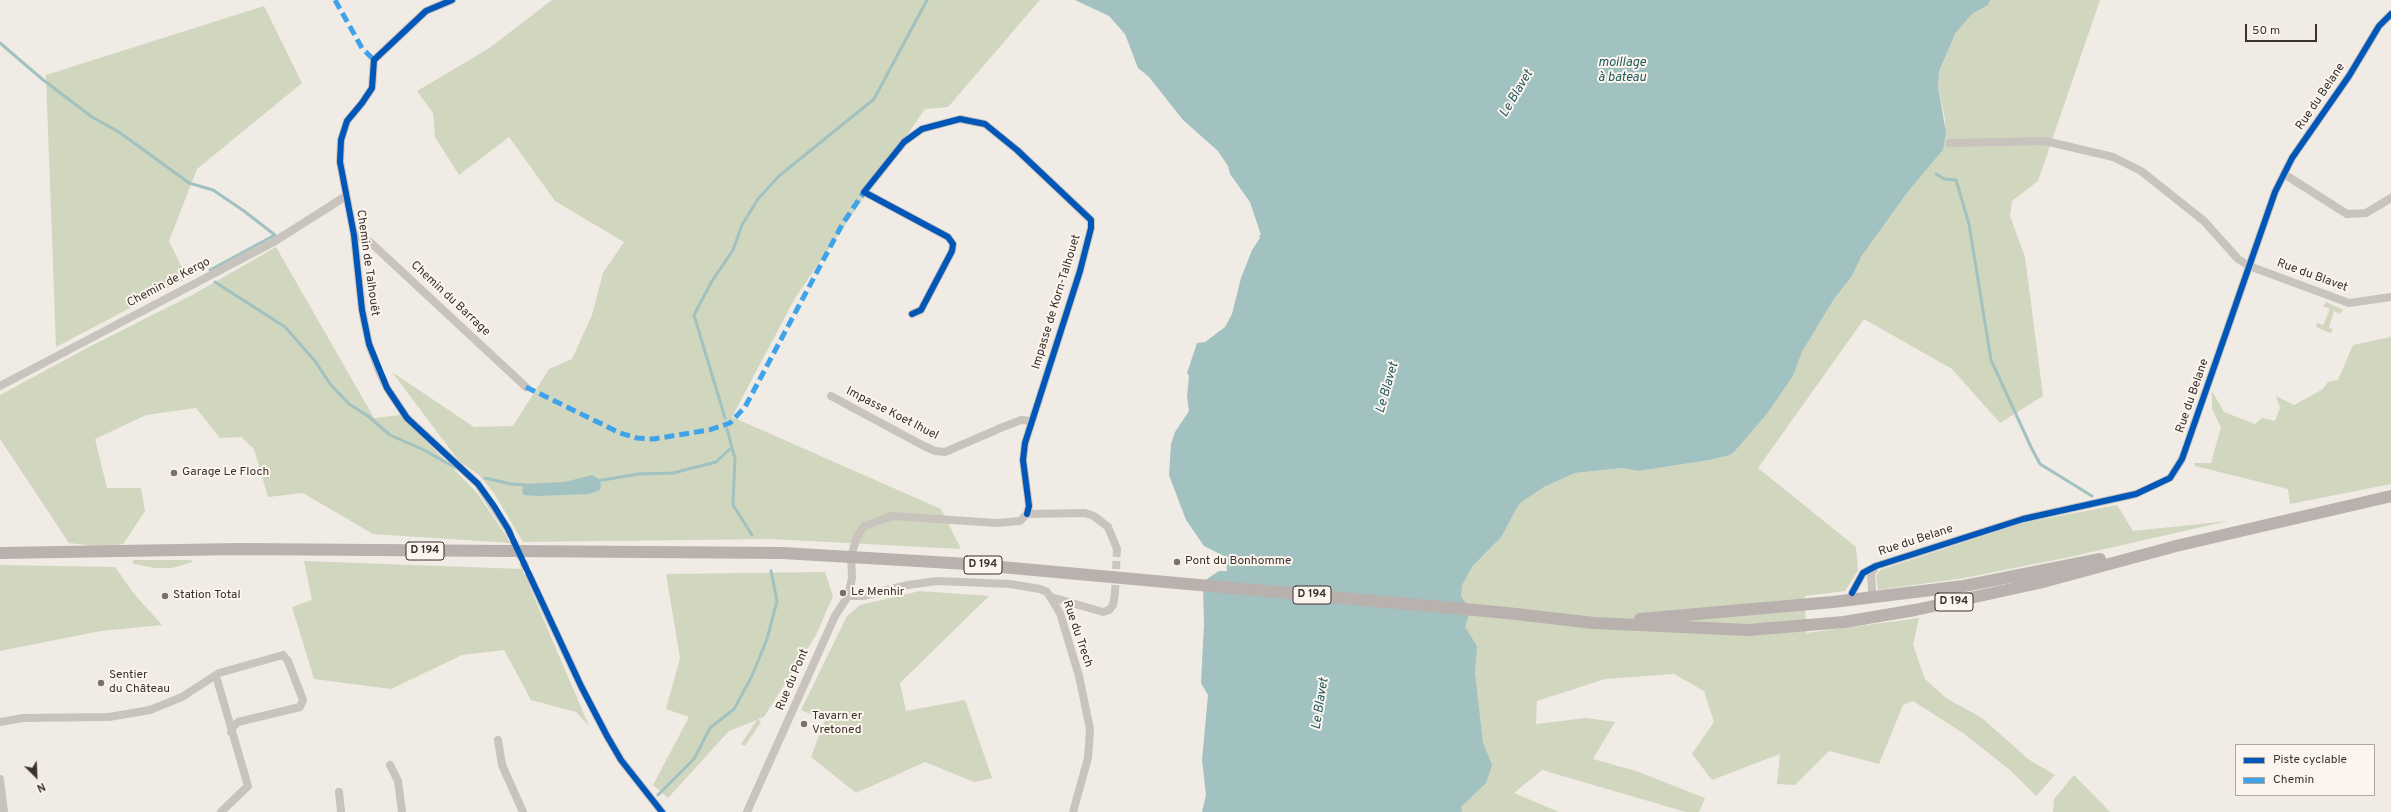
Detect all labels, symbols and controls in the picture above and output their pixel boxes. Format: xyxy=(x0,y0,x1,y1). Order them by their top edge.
scale bar xyxy=(2247,16,2319,42)
text: 50 m xyxy=(2252,23,2280,39)
water label: moillage à bateau xyxy=(1598,55,1646,86)
street label: Rue du Belane xyxy=(2293,61,2349,133)
water label: Le Blavet xyxy=(1497,68,1537,120)
street label: Chemin de Talhouët xyxy=(352,209,382,317)
street label: Impasse de Korn-Talhouet xyxy=(1030,233,1084,371)
street label: Chemin de Kergo xyxy=(125,255,213,311)
street label: Rue du Blavet xyxy=(2275,257,2349,295)
street label: Chemin du Barrage xyxy=(407,258,493,340)
street label: Rue du Belane xyxy=(2174,357,2212,435)
water label: Le Blavet xyxy=(1373,361,1403,415)
street label: Impasse Koet Ihuel xyxy=(843,384,941,444)
place label: Garage Le Floch xyxy=(182,466,269,480)
marker: Garage Le Floch xyxy=(169,468,179,478)
street label: Rue du Belane xyxy=(1877,522,1955,560)
road number: D 194 xyxy=(406,542,444,560)
place label: Pont du Bonhomme xyxy=(1185,555,1292,569)
road number: D 194 xyxy=(964,556,1002,574)
marker: Pont du Bonhomme xyxy=(1172,557,1182,567)
place label: Le Menhir xyxy=(851,586,904,600)
road number: D 194 xyxy=(1293,586,1331,604)
marker: Le Menhir xyxy=(838,588,848,598)
place label: Station Total xyxy=(173,589,241,603)
marker: Station Total xyxy=(160,591,170,601)
road number: D 194 xyxy=(1935,593,1973,611)
street label: Rue du Trech xyxy=(1059,599,1095,669)
street label: Rue du Pont xyxy=(774,647,812,713)
place label: Sentier du Château xyxy=(109,669,170,697)
water label: Le Blavet xyxy=(1309,677,1333,731)
marker: Sentier du Château xyxy=(96,678,106,688)
place label: Tavarn er Vretoned xyxy=(812,710,862,738)
marker: Tavarn er Vretoned xyxy=(799,719,809,729)
legend xyxy=(2235,744,2375,796)
text: Piste cyclable xyxy=(2273,752,2347,768)
north arrow xyxy=(16,756,56,796)
text: Chemin xyxy=(2273,772,2314,788)
text: N xyxy=(34,779,47,795)

